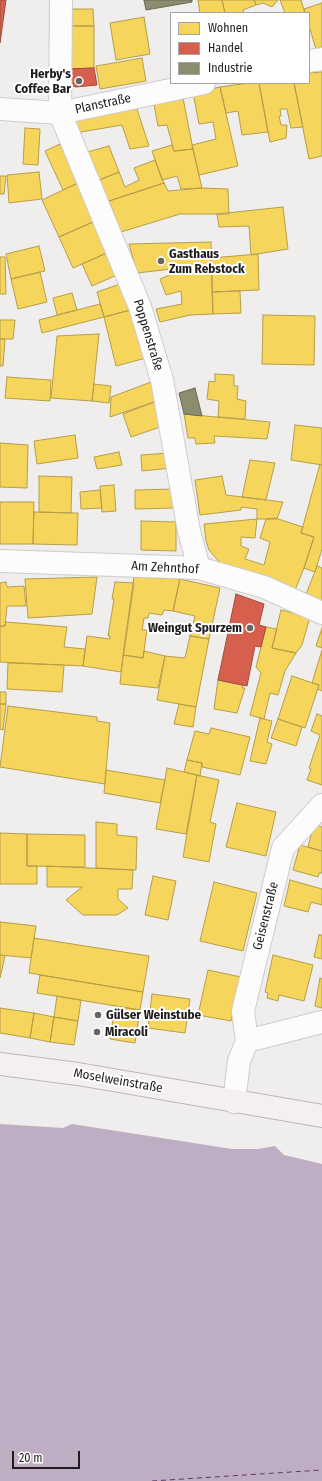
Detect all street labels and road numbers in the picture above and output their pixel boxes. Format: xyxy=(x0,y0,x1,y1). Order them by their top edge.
street label: Planstraße xyxy=(74,90,132,118)
street label: Poppenstraße xyxy=(130,297,166,373)
street label: Am Zehnthof xyxy=(131,558,199,578)
street label: Geisenstraße xyxy=(250,880,282,952)
street label: Moselweinstraße xyxy=(72,1065,164,1097)

